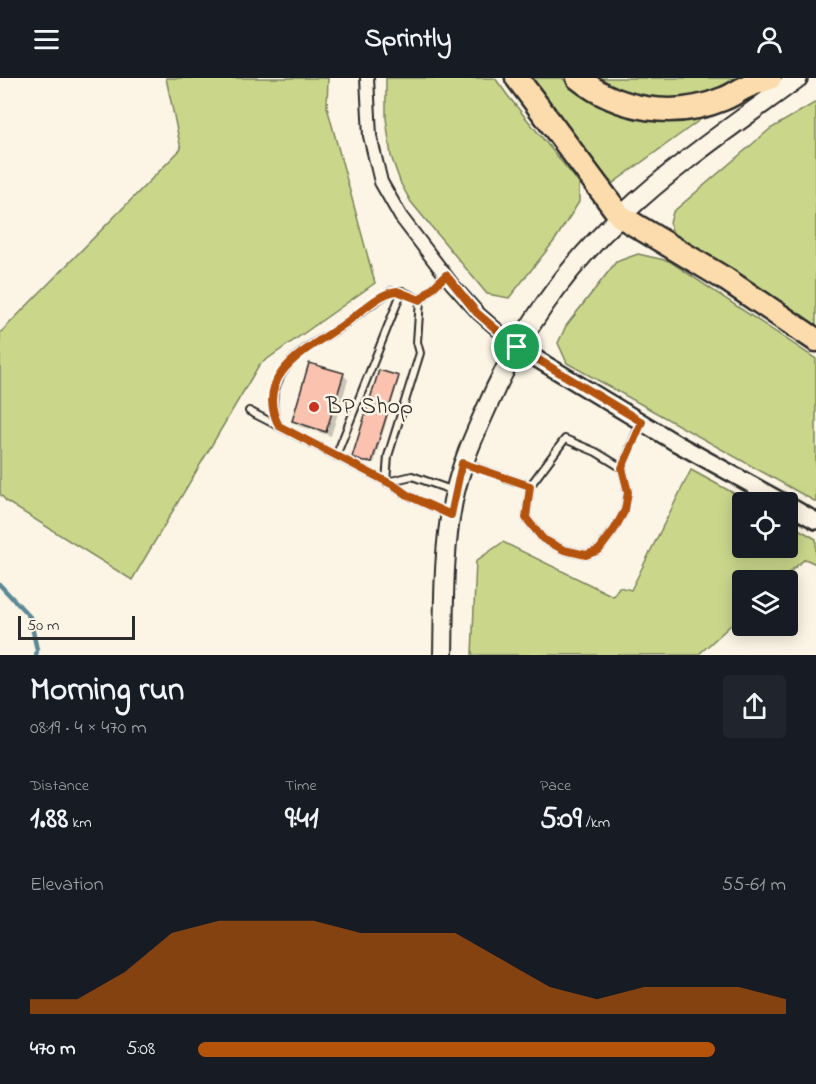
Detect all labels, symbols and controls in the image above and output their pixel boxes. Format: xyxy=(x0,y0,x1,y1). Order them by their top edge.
text: Sprintly xyxy=(364,20,452,59)
icon: menu xyxy=(30,23,63,56)
icon: person xyxy=(753,23,786,56)
pin xyxy=(491,321,542,372)
icon: arrive xyxy=(500,330,533,363)
place label: BP Shop xyxy=(325,390,413,425)
marker: BP Shop xyxy=(307,400,321,414)
map controls xyxy=(732,492,798,636)
button: locate xyxy=(732,492,798,558)
button: layers xyxy=(732,570,798,636)
scale bar xyxy=(18,613,135,640)
text: 50 m xyxy=(27,614,59,638)
text: Morning run xyxy=(30,667,184,715)
button: share xyxy=(723,675,786,738)
text: 08:19 · 4 × 470 m xyxy=(30,714,147,743)
text: Distance xyxy=(30,774,89,798)
text: Time xyxy=(285,774,317,798)
text: Pace xyxy=(540,774,571,798)
text: 1.88 xyxy=(30,798,68,842)
text: 9:41 xyxy=(285,798,318,842)
text: 5:09 xyxy=(540,798,582,842)
text: km xyxy=(68,811,92,835)
text: /km xyxy=(582,811,610,835)
text: Elevation xyxy=(30,871,104,900)
text: 55–61 m xyxy=(722,871,786,900)
text: 470 m xyxy=(30,1035,76,1064)
text: 5:08 xyxy=(126,1035,155,1064)

